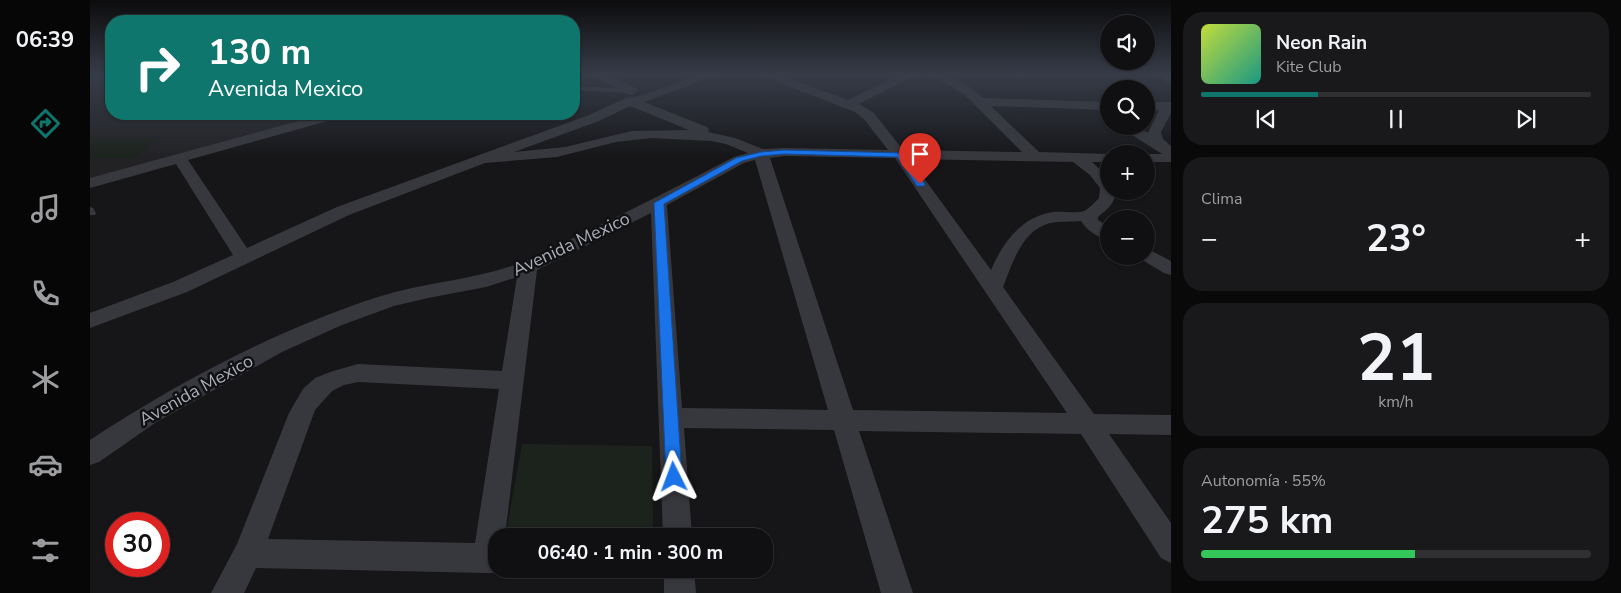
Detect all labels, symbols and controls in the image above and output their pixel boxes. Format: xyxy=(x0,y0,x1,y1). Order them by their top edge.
map controls xyxy=(1100,15,1155,265)
button: sound xyxy=(1100,15,1155,70)
text: 06:39 xyxy=(16,25,74,55)
text: 130 m xyxy=(208,29,311,76)
text: Neon Rain xyxy=(1276,30,1367,56)
icon: right xyxy=(125,35,190,100)
text: Kite Club xyxy=(1276,56,1342,78)
text: Avenida Mexico xyxy=(208,74,363,104)
button: search xyxy=(1100,80,1155,135)
icon: previous xyxy=(1252,105,1280,133)
icon: pause xyxy=(1382,105,1410,133)
icon: next xyxy=(1512,105,1540,133)
icon: directions xyxy=(28,106,63,141)
pin xyxy=(899,133,941,184)
icon: arrive xyxy=(906,140,934,168)
button: + xyxy=(1100,145,1155,200)
text: Clima xyxy=(1201,188,1242,210)
icon: music xyxy=(28,191,63,226)
street label: Avenida Mexico xyxy=(508,206,634,282)
button: − xyxy=(1100,210,1155,265)
text: 23° xyxy=(1366,213,1426,264)
text: − xyxy=(1201,220,1218,258)
text: + xyxy=(1574,220,1591,258)
icon: phone xyxy=(28,276,63,311)
text: 21 xyxy=(1357,314,1435,403)
street label: Avenida Mexico xyxy=(135,349,257,431)
icon: climate xyxy=(28,362,63,397)
text: km/h xyxy=(1378,391,1414,413)
icon: car xyxy=(28,447,63,482)
position arrow xyxy=(647,450,699,502)
text: Autonomía · 55% xyxy=(1201,470,1326,492)
text: 275 km xyxy=(1201,495,1333,546)
speed limit sign: 30 xyxy=(105,512,170,577)
icon: filters xyxy=(28,533,63,568)
text: 06:40 · 1 min · 300 m xyxy=(538,540,723,566)

